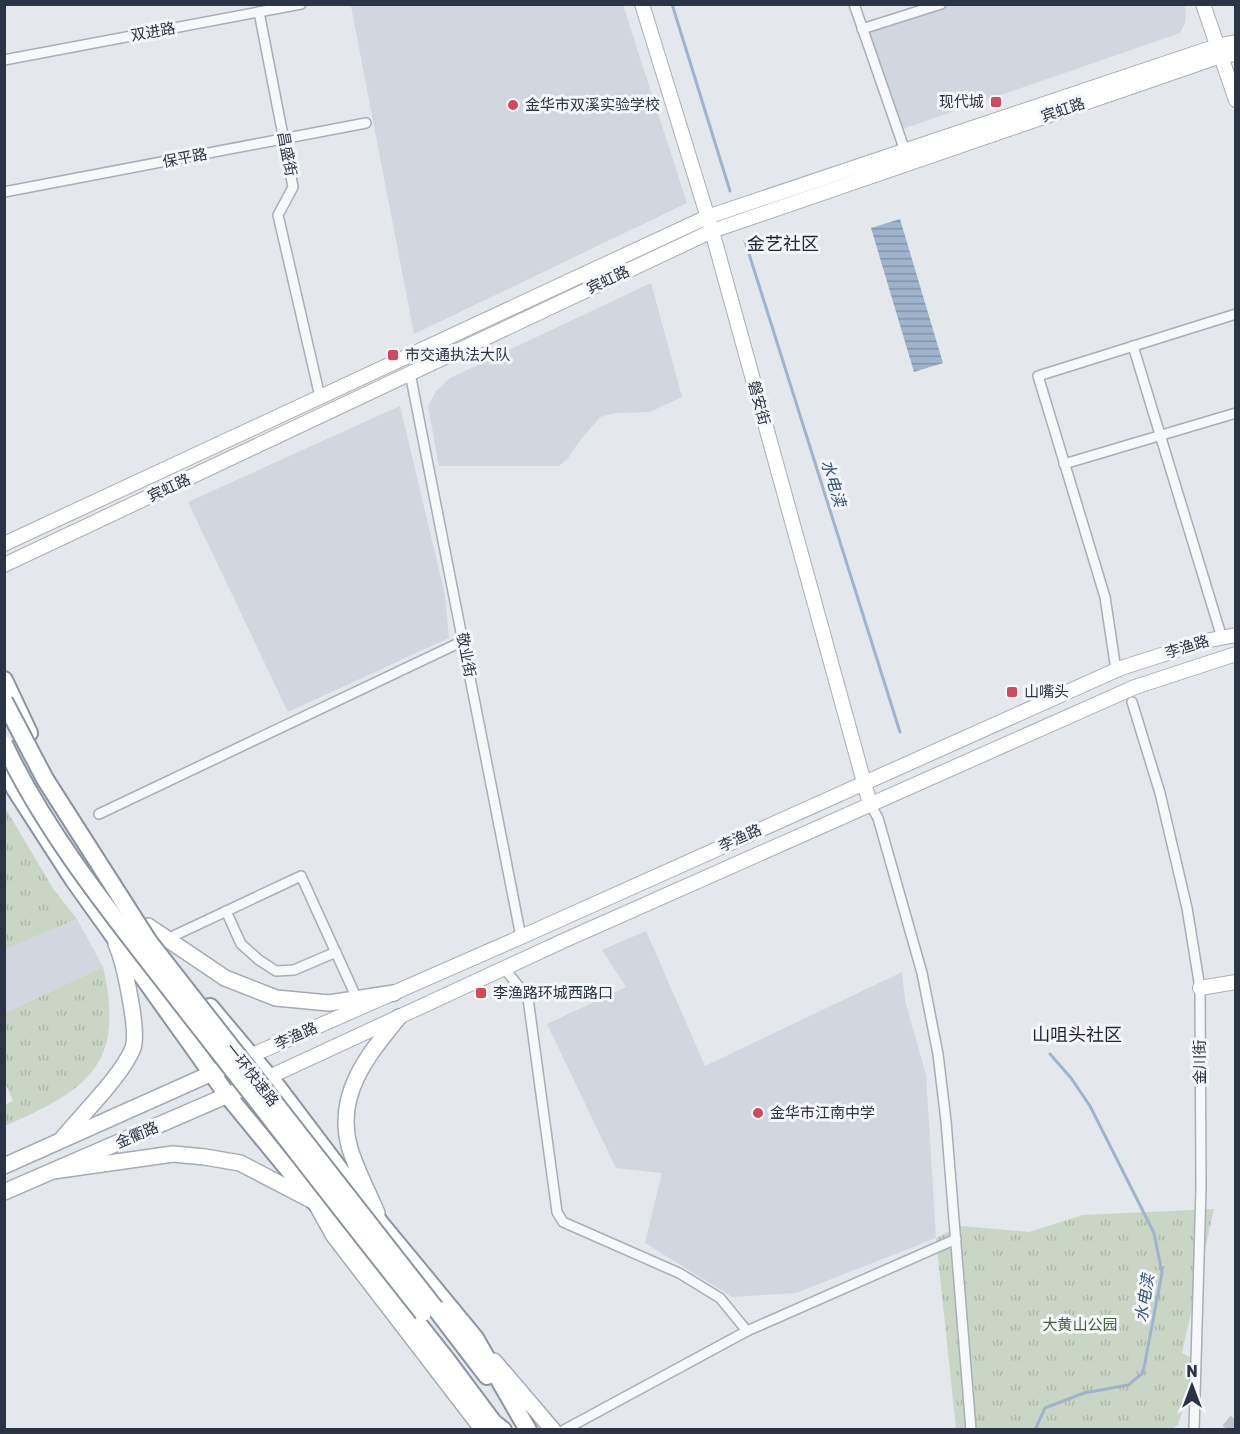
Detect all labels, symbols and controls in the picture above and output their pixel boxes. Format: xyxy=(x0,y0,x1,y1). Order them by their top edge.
street label: 双进路 xyxy=(129,19,177,45)
place label: 现代城 xyxy=(939,93,984,111)
street label: 宾虹路 xyxy=(1039,94,1087,126)
marker: 现代城 xyxy=(989,95,1003,109)
place label: 金华市双溪实验学校 xyxy=(525,96,660,114)
marker: 金华市双溪实验学校 xyxy=(506,98,520,112)
street label: 昌盛街 xyxy=(274,130,300,178)
street label: 保平路 xyxy=(161,145,209,171)
district label: 金艺社区 xyxy=(747,233,819,255)
street label: 宾虹路 xyxy=(584,262,632,298)
place label: 市交通执法大队 xyxy=(405,346,510,364)
marker: 市交通执法大队 xyxy=(386,348,400,362)
street label: 磐安街 xyxy=(744,379,774,427)
water label: 水电渎 xyxy=(817,457,850,511)
street label: 宾虹路 xyxy=(145,470,193,506)
street label: 敬业街 xyxy=(453,631,479,679)
street label: 李渔路 xyxy=(1163,632,1211,662)
place label: 山嘴头 xyxy=(1024,683,1069,701)
marker: 山嘴头 xyxy=(1005,685,1019,699)
street label: 李渔路 xyxy=(716,821,764,855)
place label: 李渔路环城西路口 xyxy=(493,984,613,1002)
marker: 李渔路环城西路口 xyxy=(474,986,488,1000)
street label: 李渔路 xyxy=(272,1019,320,1053)
district label: 山咀头社区 xyxy=(1032,1024,1122,1046)
street label: 金川街 xyxy=(1191,1039,1209,1085)
street label: 一环快速路 xyxy=(222,1040,282,1110)
place label: 金华市江南中学 xyxy=(770,1104,875,1122)
marker: 金华市江南中学 xyxy=(751,1106,765,1120)
street label: 金衢路 xyxy=(113,1118,161,1152)
water label: 水电渎 xyxy=(1131,1271,1158,1323)
park label: 大黄山公园 xyxy=(1042,1316,1118,1334)
north arrow xyxy=(1162,1356,1222,1416)
text: N xyxy=(1186,1362,1198,1381)

